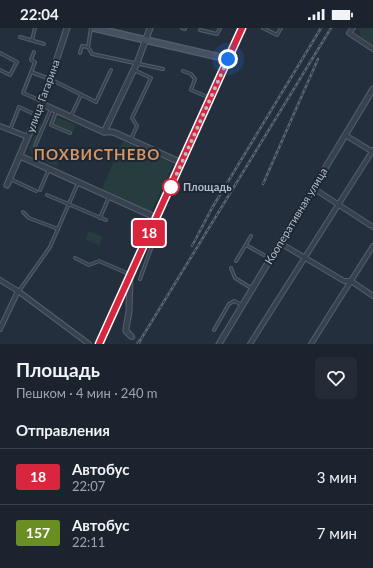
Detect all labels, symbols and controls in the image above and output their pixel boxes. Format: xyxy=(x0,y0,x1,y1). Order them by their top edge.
text: 22:04 xyxy=(20,5,59,23)
your location xyxy=(218,49,238,69)
street label: улица Гагарина xyxy=(23,58,62,134)
district label: ПОХВИСТНЕВО xyxy=(34,145,160,163)
street label: Кооперативная улица xyxy=(262,165,330,266)
marker: Площадь xyxy=(162,178,180,196)
place label: Площадь xyxy=(183,180,232,193)
line badge: 18 xyxy=(131,220,167,246)
text: 18 xyxy=(141,224,157,241)
button: heart xyxy=(315,357,357,399)
text: Площадь xyxy=(16,358,100,381)
text: Пешком · 4 мин · 240 m xyxy=(16,385,157,401)
text: Отправления xyxy=(16,421,110,439)
text: Автобус xyxy=(72,460,129,478)
text: 18 xyxy=(30,468,46,485)
text: 3 мин xyxy=(317,468,357,486)
text: 22:07 xyxy=(72,478,105,494)
text: Автобус xyxy=(72,516,129,534)
text: 157 xyxy=(26,524,50,541)
text: 7 мин xyxy=(317,524,357,542)
text: 22:11 xyxy=(72,534,105,550)

